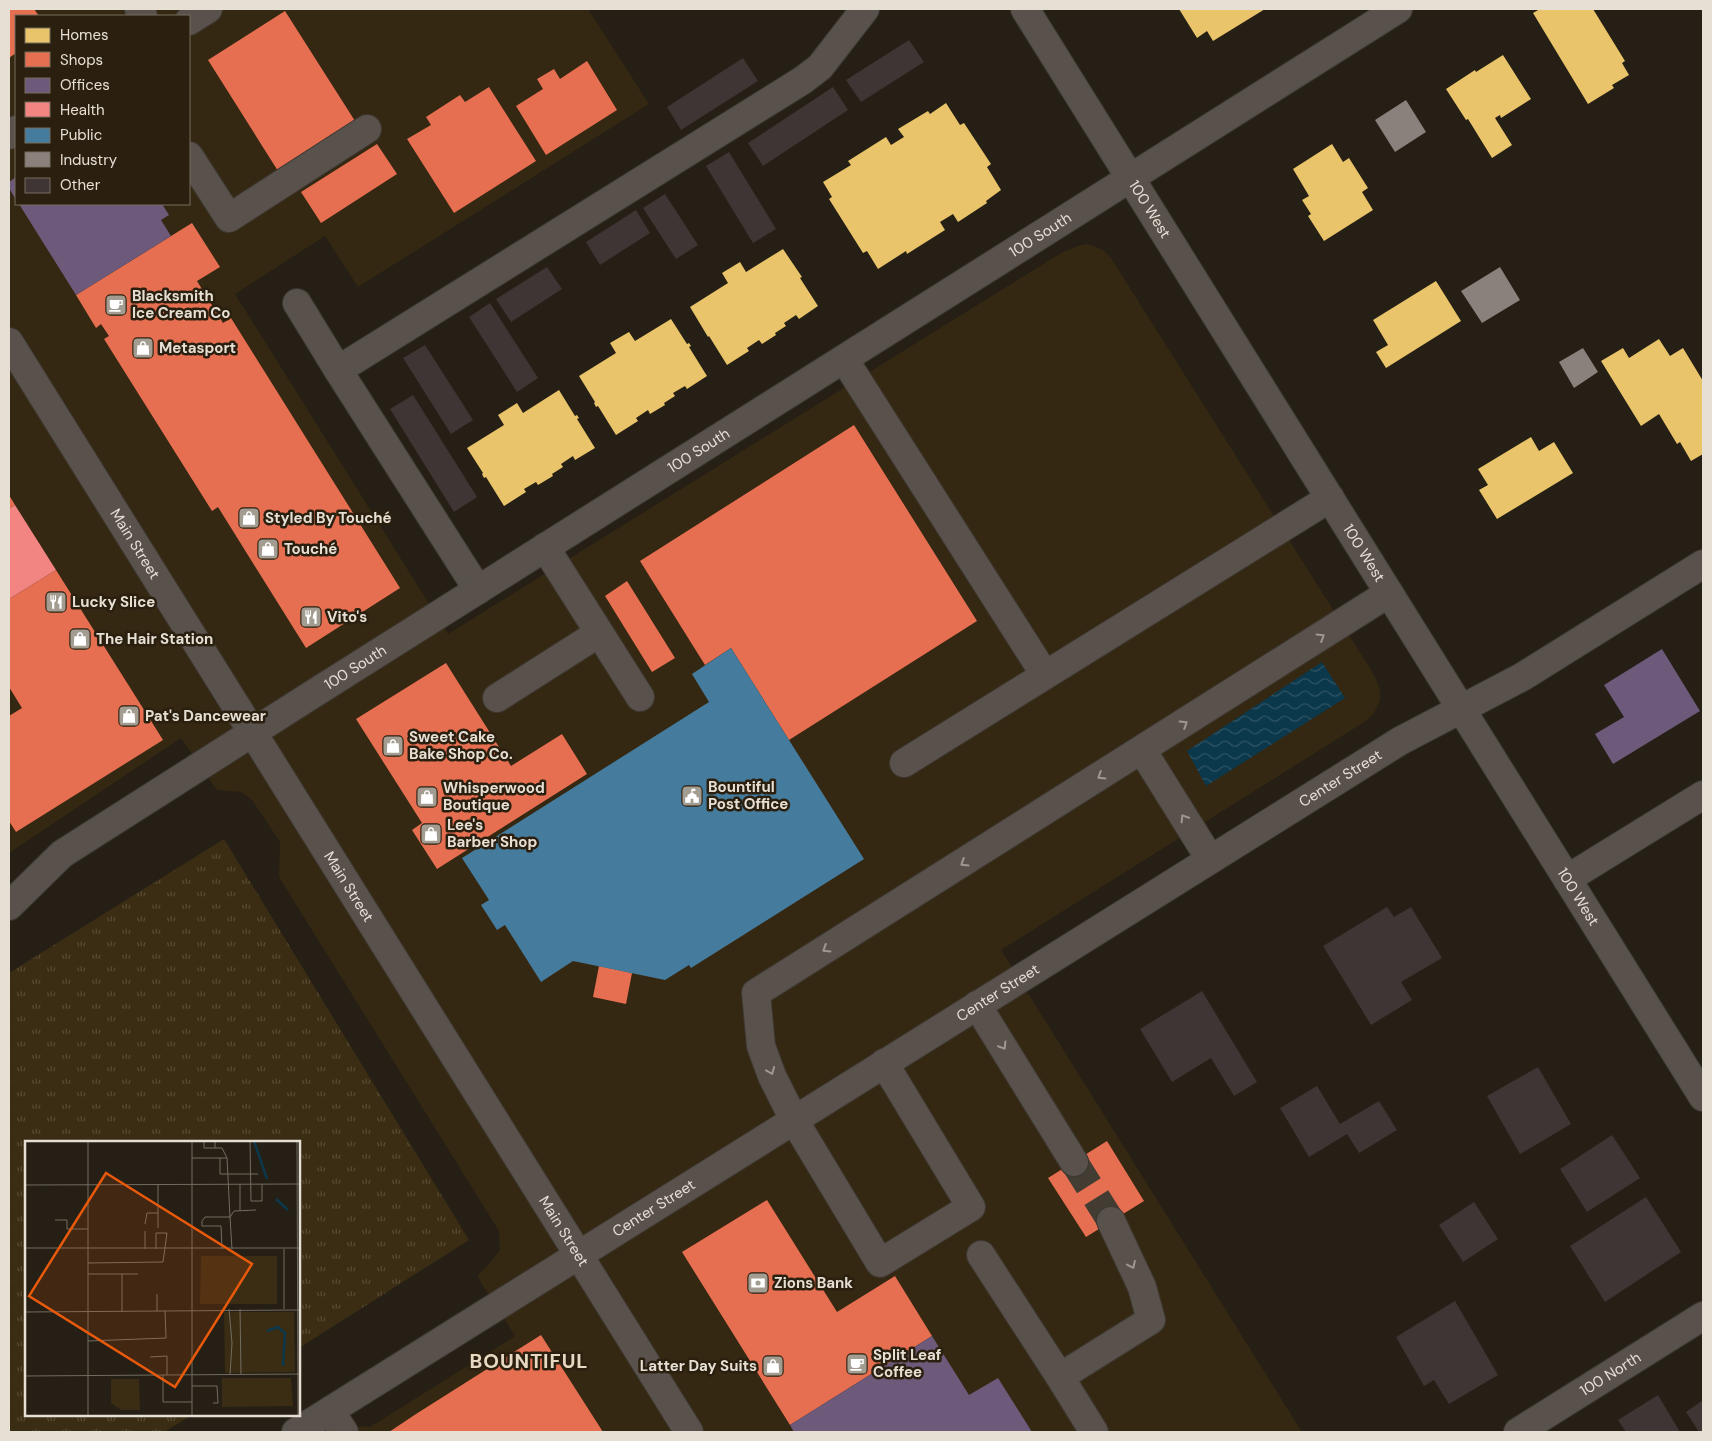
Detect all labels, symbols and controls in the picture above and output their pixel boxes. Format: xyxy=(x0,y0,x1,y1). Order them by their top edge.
legend xyxy=(15,15,190,205)
text: Homes xyxy=(60,25,109,45)
text: Shops xyxy=(60,50,103,70)
text: Offices xyxy=(60,75,110,95)
text: Health xyxy=(60,100,105,120)
text: Public xyxy=(60,125,102,145)
text: Industry xyxy=(60,150,118,170)
text: Other xyxy=(60,175,101,195)
street label: 100 West xyxy=(1124,177,1175,242)
street label: 100 South xyxy=(1005,208,1075,262)
place label: Blacksmith Ice Cream Co xyxy=(132,286,231,323)
cafe icon: Blacksmith Ice Cream Co xyxy=(104,293,128,317)
shop icon: Metasport xyxy=(131,336,155,360)
place label: Metasport xyxy=(159,338,236,358)
street label: 100 South xyxy=(664,423,734,478)
street label: Main Street xyxy=(105,505,165,583)
shop icon: Styled By Touché xyxy=(237,506,261,530)
place label: Styled By Touché xyxy=(265,508,392,528)
street label: 100 West xyxy=(1338,520,1390,586)
shop icon: Touché xyxy=(256,537,280,561)
place label: Touché xyxy=(284,539,337,559)
restaurant icon: Lucky Slice xyxy=(44,590,68,614)
place label: Lucky Slice xyxy=(72,592,155,612)
restaurant icon: Vito's xyxy=(299,605,323,629)
place label: Vito's xyxy=(327,607,367,627)
shop icon: The Hair Station xyxy=(68,627,92,651)
place label: The Hair Station xyxy=(96,629,213,649)
one-way arrow xyxy=(1315,634,1324,643)
street label: 100 South xyxy=(320,640,390,694)
shop icon: Pat's Dancewear xyxy=(117,704,141,728)
place label: Pat's Dancewear xyxy=(145,706,266,726)
one-way arrow xyxy=(1178,721,1187,730)
place label: Sweet Cake Bake Shop Co. xyxy=(409,727,513,764)
shop icon: Sweet Cake Bake Shop Co. xyxy=(381,734,405,758)
street label: Center Street xyxy=(1295,745,1386,812)
one-way arrow xyxy=(1098,770,1107,779)
place label: Bountiful Post Office xyxy=(708,777,788,814)
place label: Whisperwood Boutique xyxy=(443,778,545,815)
public building icon: Bountiful Post Office xyxy=(680,784,704,808)
shop icon: Whisperwood Boutique xyxy=(415,785,439,809)
place label: Lee's Barber Shop xyxy=(447,815,537,852)
one-way arrow xyxy=(1181,815,1191,824)
shop icon: Lee's Barber Shop xyxy=(419,822,443,846)
street label: Main Street xyxy=(319,848,378,926)
one-way arrow xyxy=(960,856,969,866)
street label: 100 West xyxy=(1553,864,1604,930)
one-way arrow xyxy=(823,943,832,953)
street label: Center Street xyxy=(953,959,1043,1026)
one-way arrow xyxy=(997,1041,1007,1050)
one-way arrow xyxy=(765,1066,775,1075)
inset map xyxy=(25,1141,300,1416)
street label: Center Street xyxy=(608,1175,699,1242)
street label: Main Street xyxy=(534,1192,593,1270)
one-way arrow xyxy=(1126,1260,1136,1269)
bank icon: Zions Bank xyxy=(746,1271,770,1295)
place label: Zions Bank xyxy=(774,1273,853,1293)
place label: Split Leaf Coffee xyxy=(873,1345,941,1382)
street label: 100 North xyxy=(1576,1347,1645,1401)
district label: BOUNTIFUL xyxy=(469,1348,589,1374)
cafe icon: Split Leaf Coffee xyxy=(845,1352,869,1376)
shop icon: Latter Day Suits xyxy=(761,1354,785,1378)
place label: Latter Day Suits xyxy=(640,1356,757,1376)

